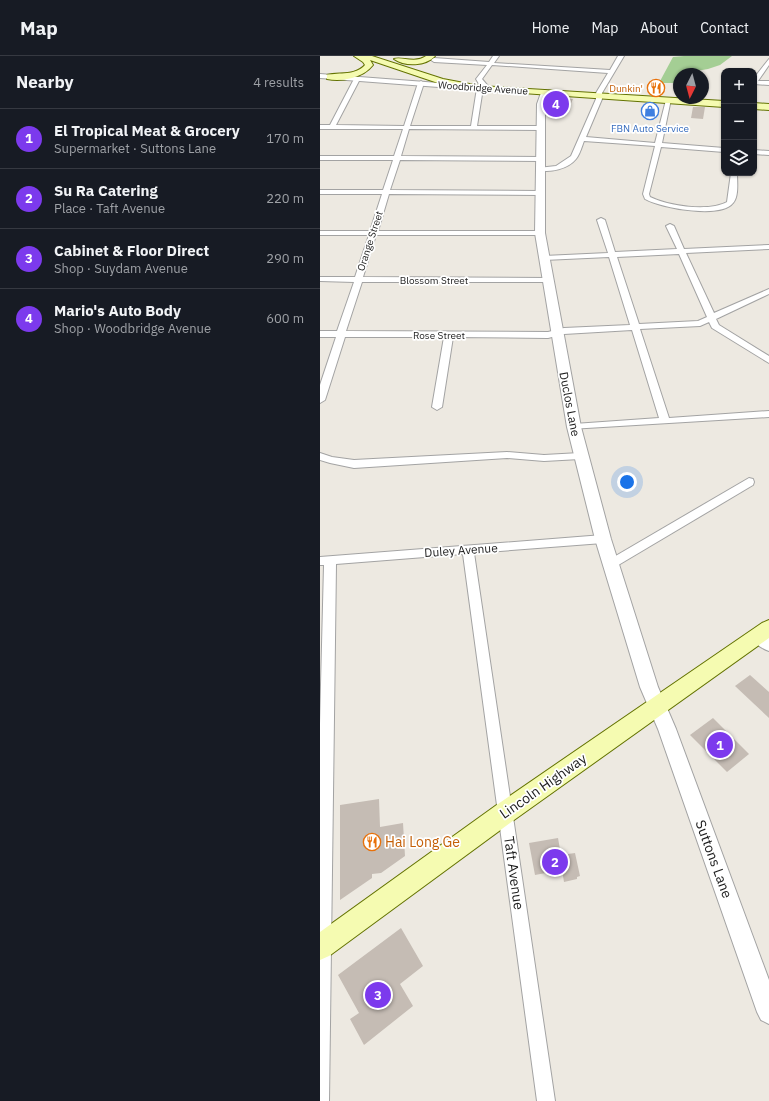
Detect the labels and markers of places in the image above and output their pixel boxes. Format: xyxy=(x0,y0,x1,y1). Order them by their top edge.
restaurant icon: Dunkin' xyxy=(646,78,666,98)
place label: Dunkin' xyxy=(609,82,643,95)
pin: 4 xyxy=(543,89,569,119)
shop icon: FBN Auto Service xyxy=(640,101,660,121)
place label: FBN Auto Service xyxy=(611,122,690,135)
pin: 1 xyxy=(707,730,733,760)
restaurant icon: Hai Long Ge xyxy=(362,832,382,852)
place label: Hai Long Ge xyxy=(385,833,460,851)
pin: 2 xyxy=(542,847,568,877)
pin: 3 xyxy=(365,980,391,1010)

